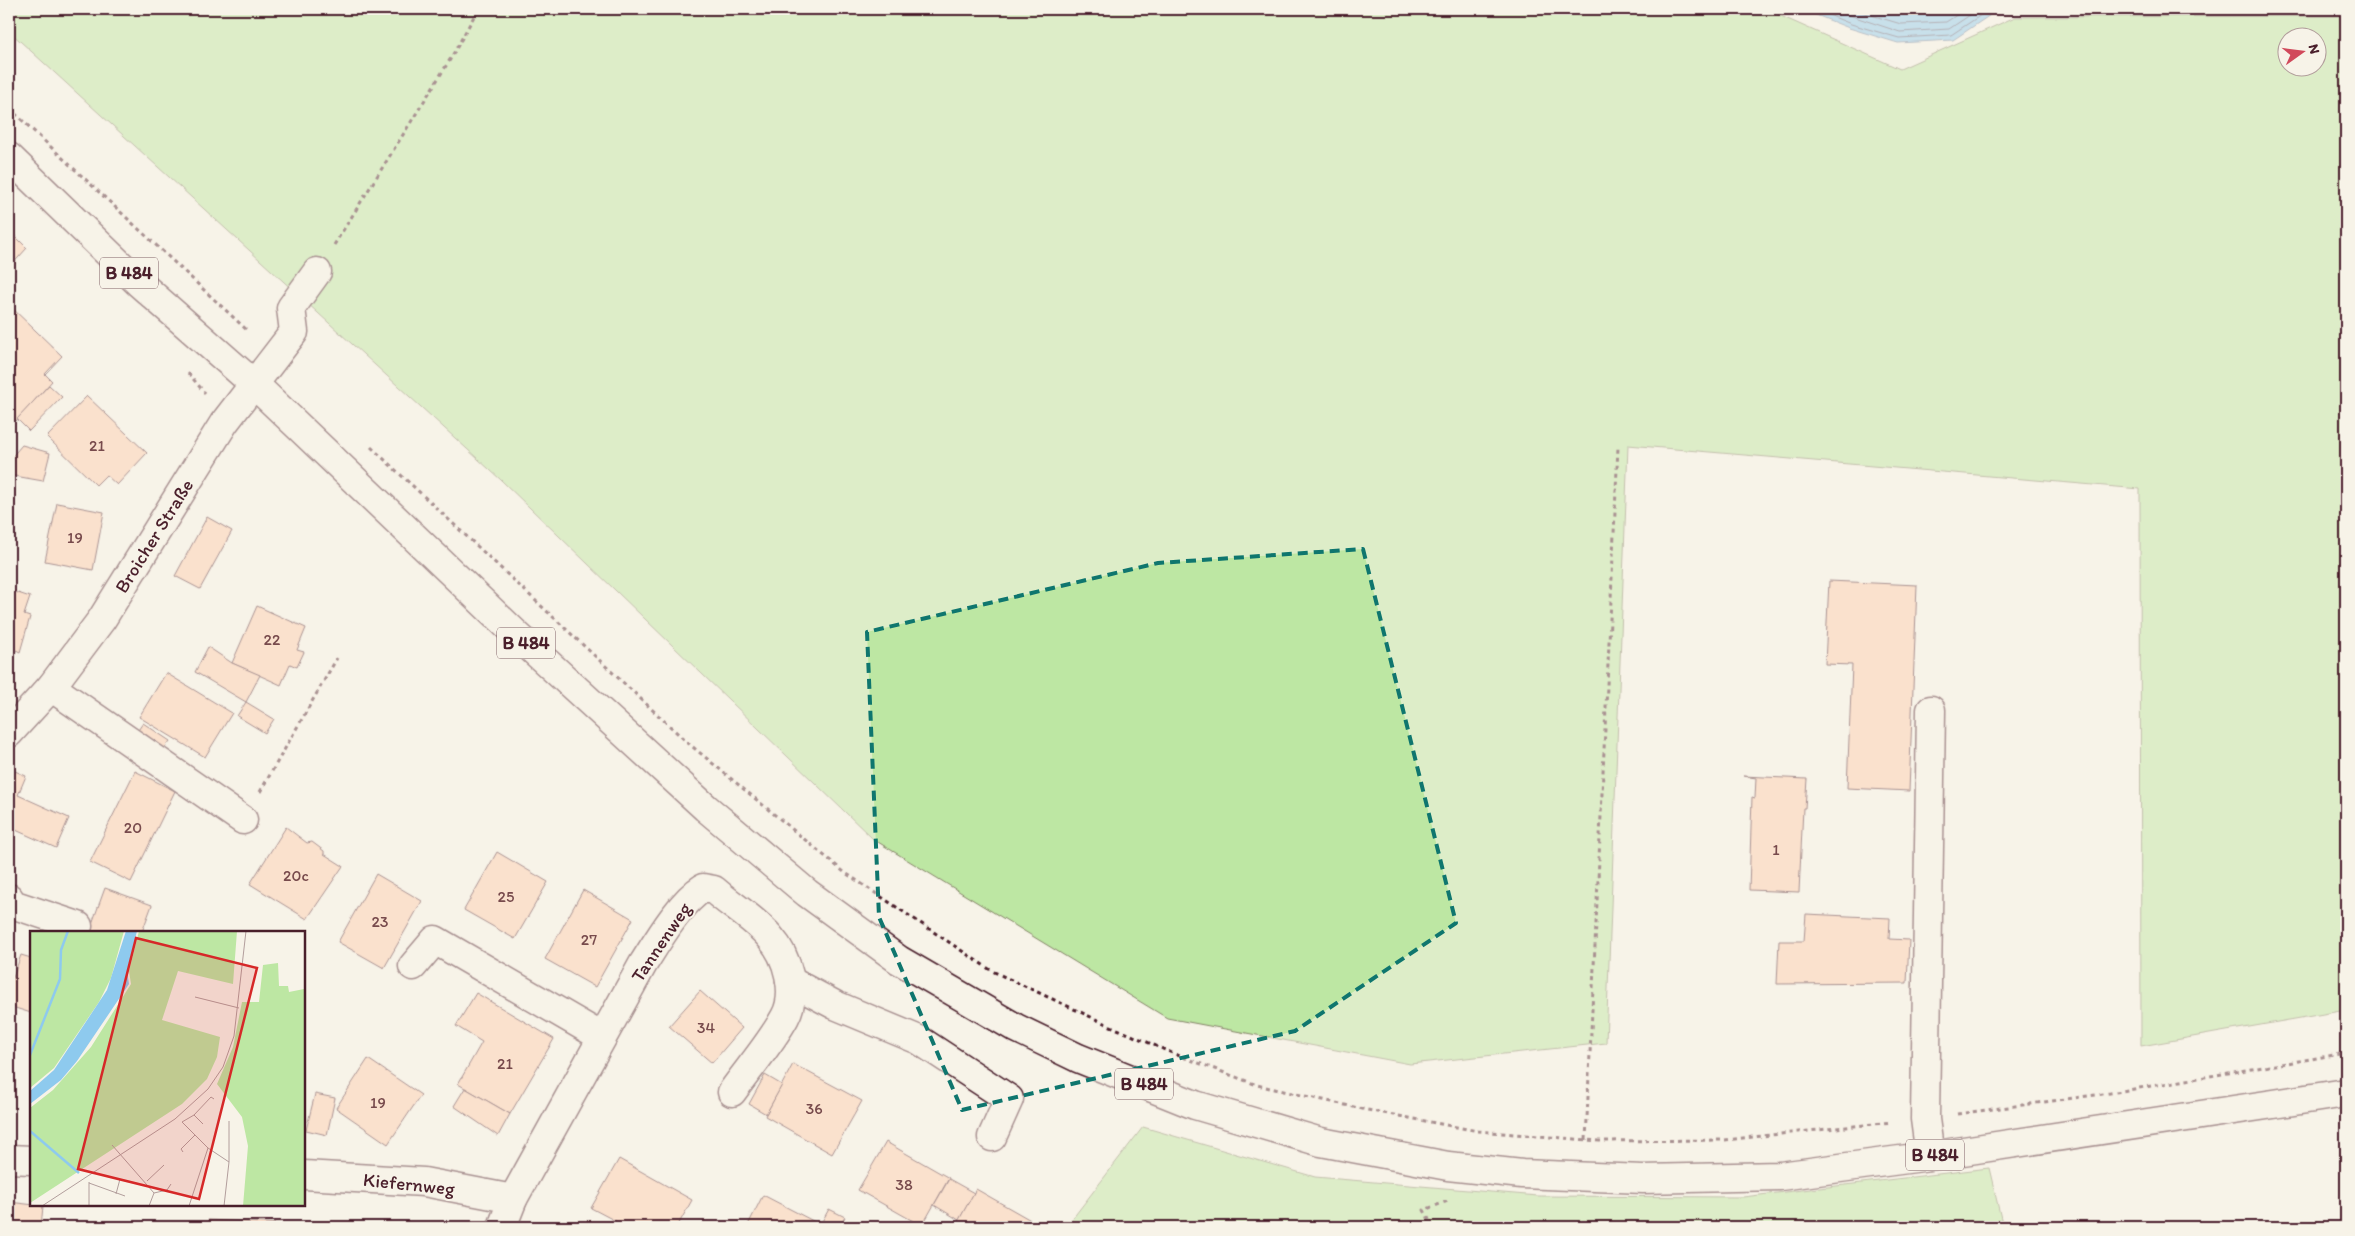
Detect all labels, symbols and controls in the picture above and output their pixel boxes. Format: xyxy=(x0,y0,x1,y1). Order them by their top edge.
north arrow xyxy=(2278,28,2328,78)
text: N xyxy=(2305,42,2324,56)
road number: B 484 xyxy=(100,258,158,288)
house number: 21 xyxy=(89,436,105,455)
street label: Broicher Straße xyxy=(110,475,198,597)
house number: 19 xyxy=(67,528,83,547)
road number: B 484 xyxy=(497,628,555,658)
house number: 22 xyxy=(264,630,281,649)
house number: 20 xyxy=(124,818,142,837)
house number: 1 xyxy=(1772,840,1780,859)
house number: 20c xyxy=(283,866,309,885)
house number: 25 xyxy=(498,887,514,906)
street label: Tannenweg xyxy=(626,898,696,986)
house number: 23 xyxy=(371,912,389,931)
house number: 27 xyxy=(581,930,597,949)
inset map xyxy=(30,931,305,1206)
house number: 34 xyxy=(697,1018,716,1037)
house number: 21 xyxy=(497,1054,513,1073)
road number: B 484 xyxy=(1115,1068,1173,1100)
house number: 19 xyxy=(370,1093,386,1112)
house number: 36 xyxy=(805,1099,823,1118)
road number: B 484 xyxy=(1906,1140,1964,1170)
street label: Kiefernweg xyxy=(362,1168,456,1200)
house number: 38 xyxy=(895,1175,913,1194)

